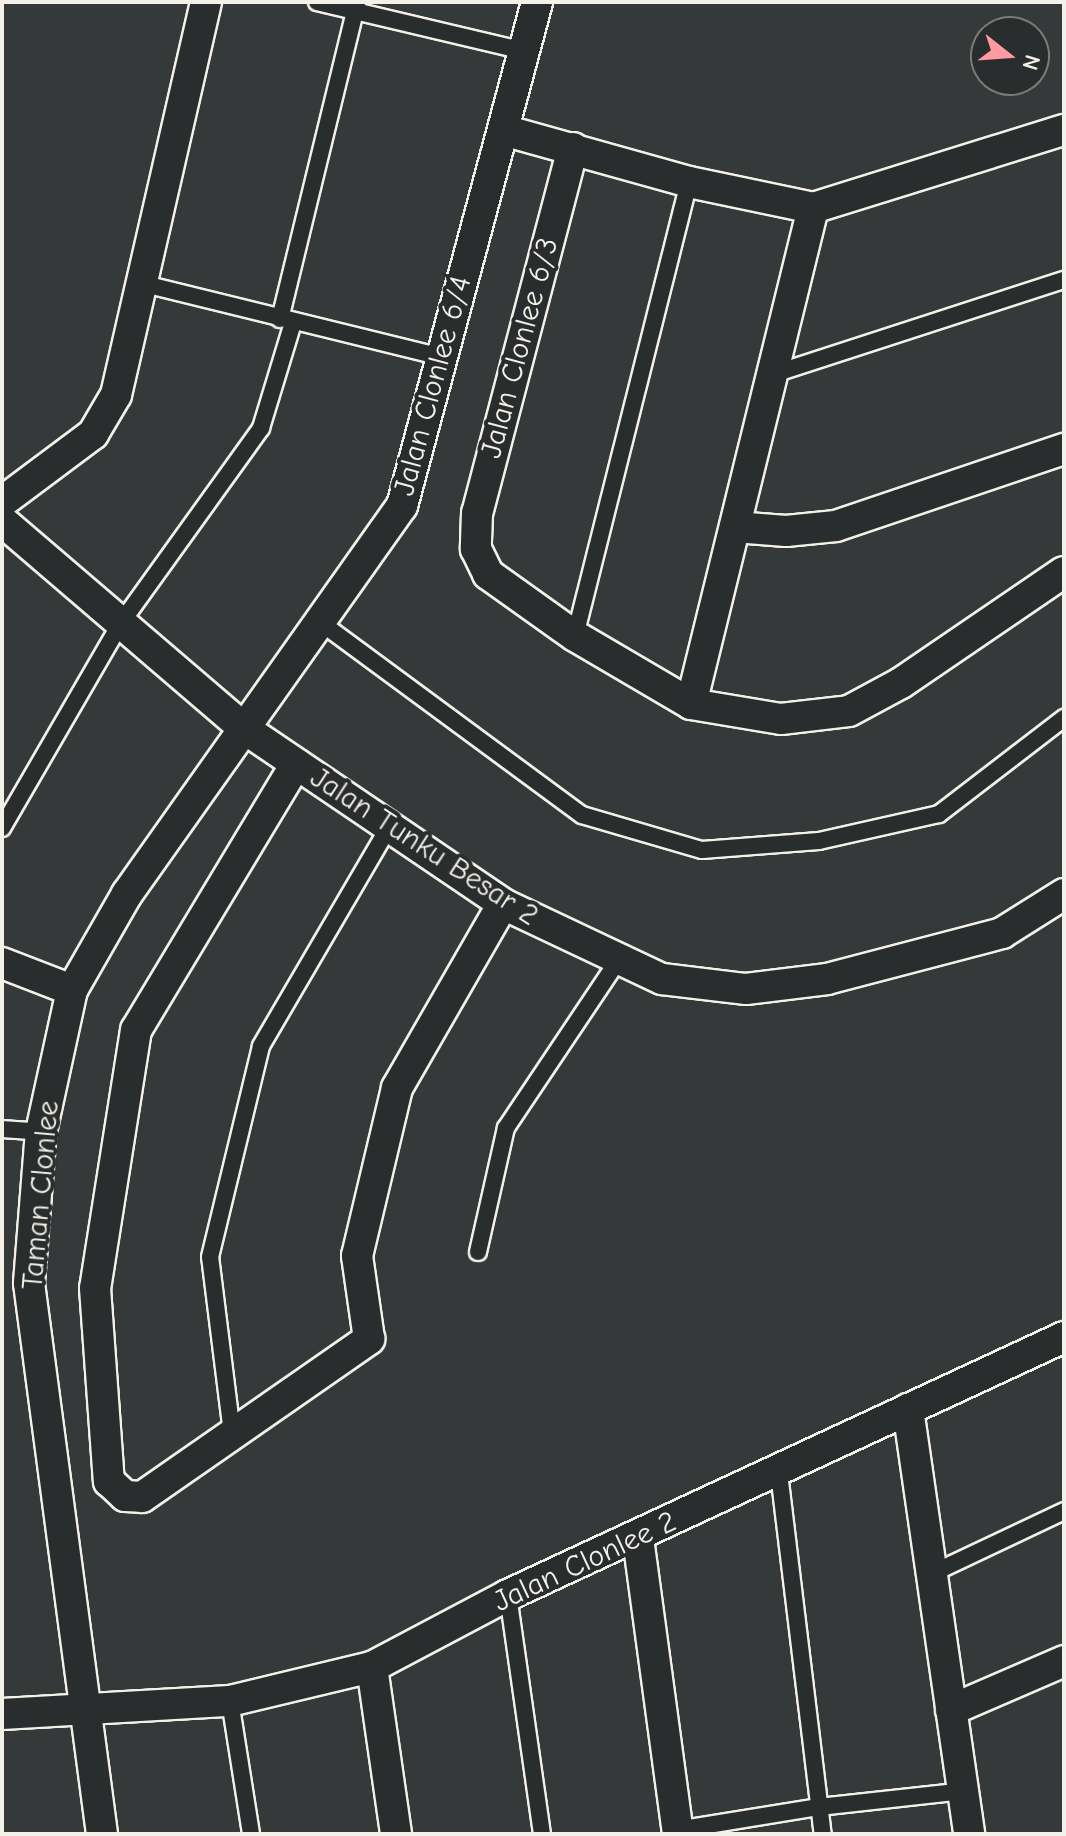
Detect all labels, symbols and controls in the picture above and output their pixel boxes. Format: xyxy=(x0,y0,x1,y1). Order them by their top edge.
north arrow xyxy=(970,16,1050,96)
text: N xyxy=(1017,52,1046,73)
street label: Jalan Clonlee 6/3 xyxy=(473,234,567,462)
street label: Jalan Clonlee 6/4 xyxy=(386,272,480,500)
street label: Jalan Tunku Besar 2 xyxy=(303,760,545,934)
street label: Taman Clonlee xyxy=(15,1099,67,1291)
street label: Jalan Clonlee 2 xyxy=(488,1504,682,1620)

